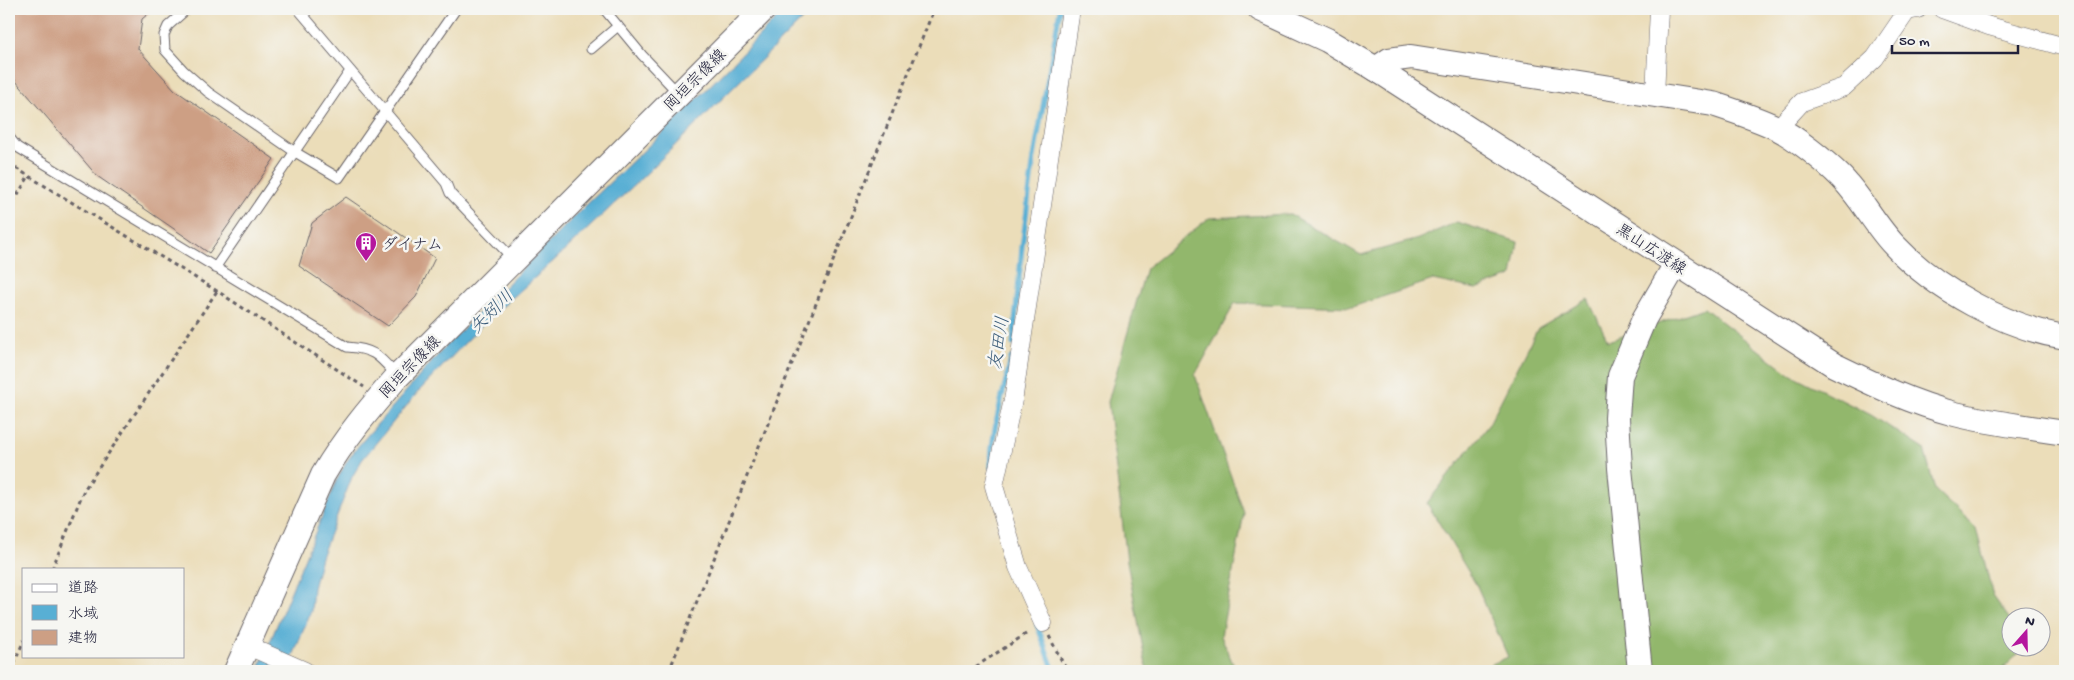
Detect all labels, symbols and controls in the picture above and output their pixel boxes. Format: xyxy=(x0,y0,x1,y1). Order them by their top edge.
scale bar xyxy=(1892,22,2018,54)
text: 50 m xyxy=(1899,33,1930,51)
street label: 岡垣宗像線 xyxy=(660,45,731,116)
street label: 黒山広渡線 xyxy=(1611,220,1690,281)
building icon: ダイナム xyxy=(354,231,378,262)
place label: ダイナム xyxy=(382,236,443,256)
water label: 矢矧川 xyxy=(466,286,519,339)
water label: 友田川 xyxy=(985,315,1015,372)
street label: 岡垣宗像線 xyxy=(375,332,446,404)
legend xyxy=(22,568,185,658)
text: 道路 xyxy=(68,580,98,598)
text: 水域 xyxy=(68,605,98,624)
north arrow xyxy=(2002,608,2052,658)
text: N xyxy=(2022,613,2037,632)
text: 建物 xyxy=(68,630,98,648)

